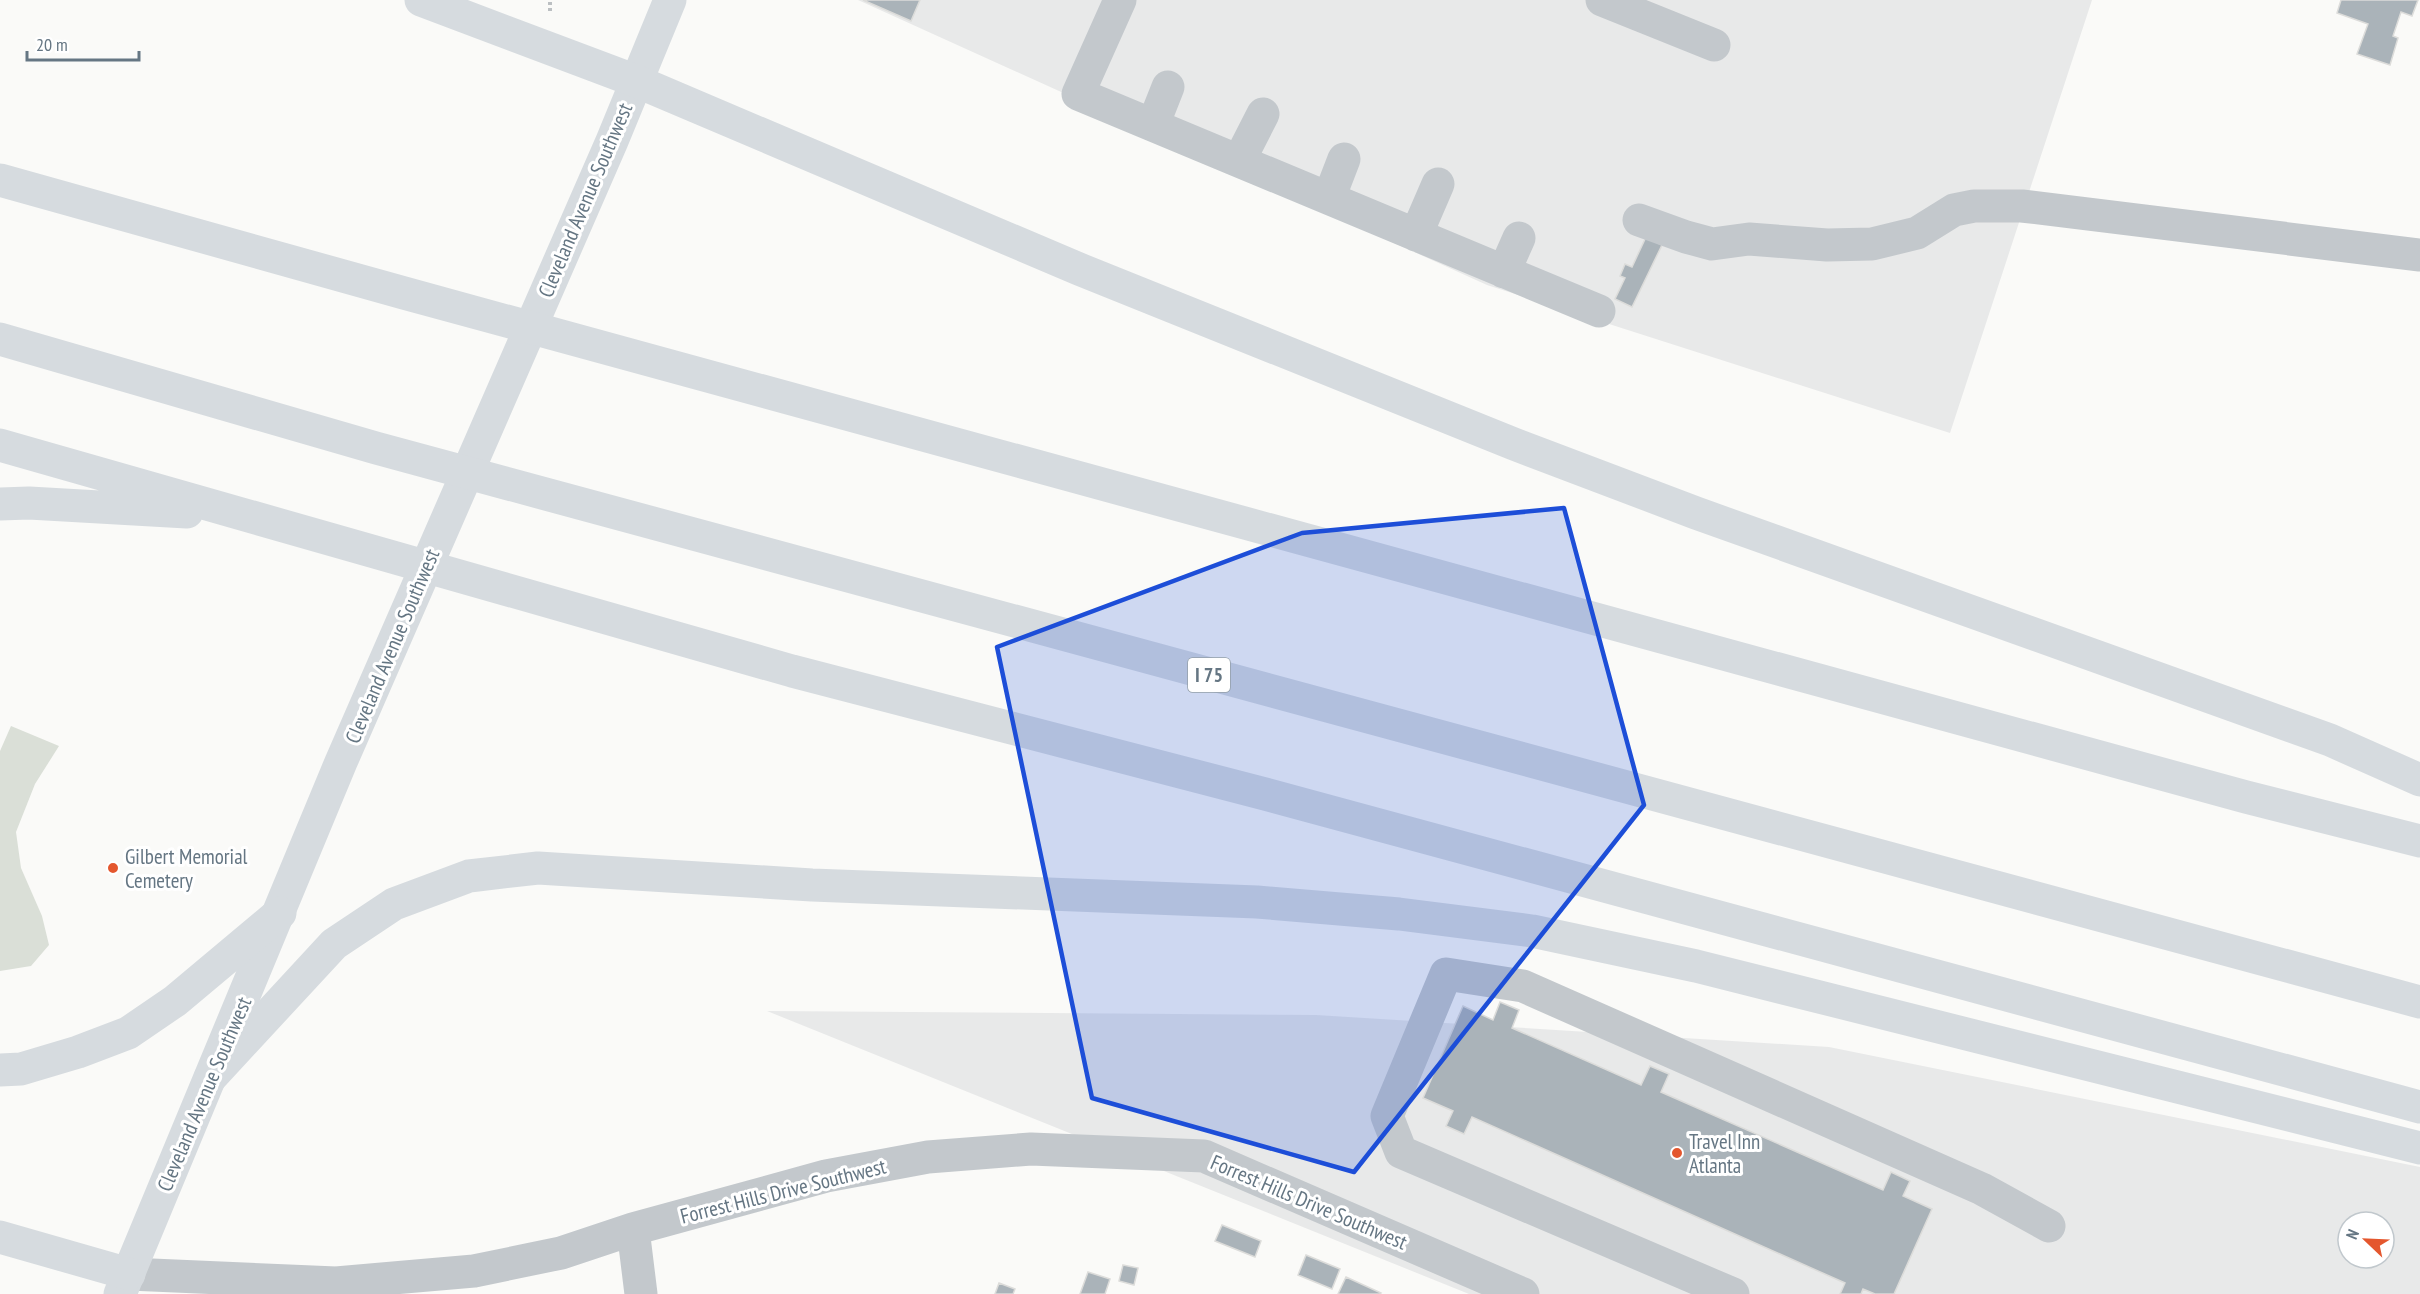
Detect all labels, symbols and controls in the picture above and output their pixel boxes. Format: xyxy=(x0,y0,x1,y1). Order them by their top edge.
scale bar xyxy=(27,24,140,62)
text: 20 m xyxy=(36,33,68,56)
street label: Cleveland Avenue Southwest xyxy=(532,98,638,301)
street label: Cleveland Avenue Southwest xyxy=(339,544,445,747)
road number: I 75 xyxy=(1188,658,1230,692)
place label: Gilbert Memorial Cemetery xyxy=(125,843,248,894)
marker: Gilbert Memorial Cemetery xyxy=(106,861,120,875)
street label: Cleveland Avenue Southwest xyxy=(151,992,257,1195)
place label: Travel Inn Atlanta xyxy=(1689,1128,1760,1179)
marker: Travel Inn Atlanta xyxy=(1670,1146,1684,1160)
street label: Forrest Hills Drive Southwest xyxy=(1207,1148,1412,1256)
street label: Forrest Hills Drive Southwest xyxy=(677,1152,889,1230)
north arrow xyxy=(2336,1210,2396,1270)
text: N xyxy=(2341,1226,2363,1242)

